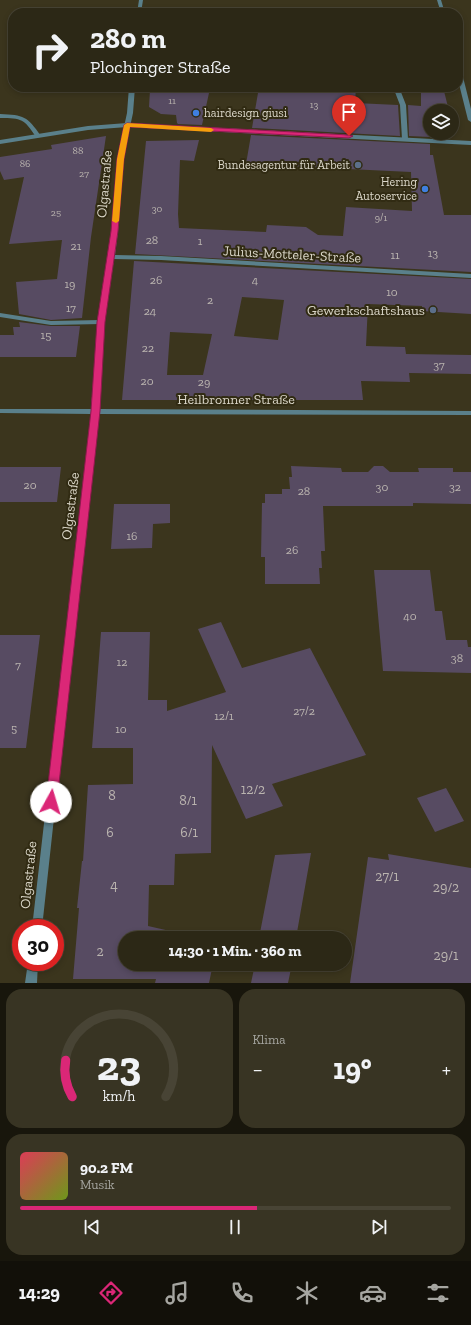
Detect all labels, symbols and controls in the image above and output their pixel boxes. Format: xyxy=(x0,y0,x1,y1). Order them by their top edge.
text: 280 m xyxy=(90,22,166,55)
icon: right xyxy=(24,24,76,76)
text: Plochinger Straße xyxy=(90,56,231,78)
house number: 11 xyxy=(168,95,176,107)
pin xyxy=(332,95,366,136)
house number: 13 xyxy=(310,99,318,111)
icon: arrive xyxy=(338,101,360,123)
map controls xyxy=(423,104,459,140)
button: layers xyxy=(423,104,459,140)
place label: hairdesign giusi xyxy=(204,106,288,120)
marker: hairdesign giusi xyxy=(191,108,201,118)
house number: 88 xyxy=(73,145,83,157)
street label: Olgastraße xyxy=(93,149,116,219)
house number: 86 xyxy=(20,158,30,170)
place label: Bundesagentur für Arbeit xyxy=(218,158,351,172)
marker: Bundesagentur für Arbeit xyxy=(353,160,363,170)
house number: 27 xyxy=(79,168,89,180)
place label: Hering Autoservice xyxy=(355,175,417,203)
marker: Hering Autoservice xyxy=(420,184,430,194)
house number: 30 xyxy=(152,203,163,215)
house number: 25 xyxy=(51,207,61,219)
house number: 9/1 xyxy=(375,212,387,224)
house number: 28 xyxy=(146,233,158,247)
house number: 1 xyxy=(198,234,203,248)
house number: 21 xyxy=(71,239,82,253)
street label: Julius-Motteler-Straße xyxy=(222,242,362,267)
house number: 13 xyxy=(428,246,438,260)
house number: 11 xyxy=(390,248,400,262)
house number: 26 xyxy=(150,273,162,287)
house number: 4 xyxy=(252,273,259,287)
house number: 19 xyxy=(65,277,76,291)
house number: 10 xyxy=(386,285,398,299)
house number: 2 xyxy=(207,293,213,307)
house number: 17 xyxy=(66,301,76,315)
place label: Gewerkschaftshaus xyxy=(307,302,425,319)
house number: 24 xyxy=(144,304,157,318)
marker: Gewerkschaftshaus xyxy=(428,305,438,315)
house number: 15 xyxy=(41,328,51,342)
house number: 22 xyxy=(142,341,154,355)
house number: 37 xyxy=(433,358,445,372)
house number: 20 xyxy=(140,374,154,388)
house number: 29 xyxy=(198,375,210,389)
street label: Heilbronner Straße xyxy=(177,391,295,408)
street label: Olgastraße xyxy=(58,471,83,541)
house number: 20 xyxy=(23,478,37,492)
house number: 30 xyxy=(376,480,388,494)
house number: 32 xyxy=(449,480,461,494)
house number: 28 xyxy=(298,484,310,498)
house number: 16 xyxy=(127,529,138,543)
house number: 26 xyxy=(286,543,298,557)
house number: 40 xyxy=(403,609,417,623)
house number: 38 xyxy=(451,651,463,665)
house number: 12 xyxy=(117,655,127,669)
house number: 7 xyxy=(15,658,21,672)
house number: 27/2 xyxy=(293,704,315,718)
house number: 12/1 xyxy=(214,709,234,723)
house number: 5 xyxy=(11,721,17,735)
house number: 10 xyxy=(115,722,127,736)
position arrow xyxy=(30,781,72,823)
house number: 12/2 xyxy=(241,781,265,798)
house number: 8 xyxy=(108,787,116,804)
house number: 8/1 xyxy=(179,792,197,809)
house number: 6 xyxy=(106,824,114,841)
house number: 6/1 xyxy=(180,824,198,841)
street label: Olgastraße xyxy=(16,840,41,910)
house number: 27/1 xyxy=(375,868,399,885)
house number: 4 xyxy=(110,877,118,894)
house number: 29/2 xyxy=(433,879,459,896)
speed limit sign: 30 xyxy=(12,919,64,971)
text: 14:30 · 1 Min. · 360 m xyxy=(169,942,301,960)
house number: 2 xyxy=(96,943,104,960)
house number: 29/1 xyxy=(434,947,459,964)
text: Klima xyxy=(253,1032,285,1047)
text: 23 xyxy=(97,1040,142,1090)
text: 19° xyxy=(333,1051,372,1087)
text: − xyxy=(253,1056,263,1083)
text: + xyxy=(442,1056,451,1083)
text: km/h xyxy=(103,1087,136,1104)
text: 90.2 FM xyxy=(80,1159,133,1177)
text: Musik xyxy=(80,1177,115,1192)
icon: previous xyxy=(81,1216,103,1238)
icon: pause xyxy=(224,1216,246,1238)
icon: next xyxy=(368,1216,390,1238)
icon: directions xyxy=(97,1279,125,1307)
icon: music xyxy=(163,1279,191,1307)
icon: phone xyxy=(228,1279,256,1307)
icon: climate xyxy=(293,1279,321,1307)
icon: car xyxy=(359,1279,387,1307)
icon: filters xyxy=(424,1279,452,1307)
text: 14:29 xyxy=(19,1282,60,1304)

